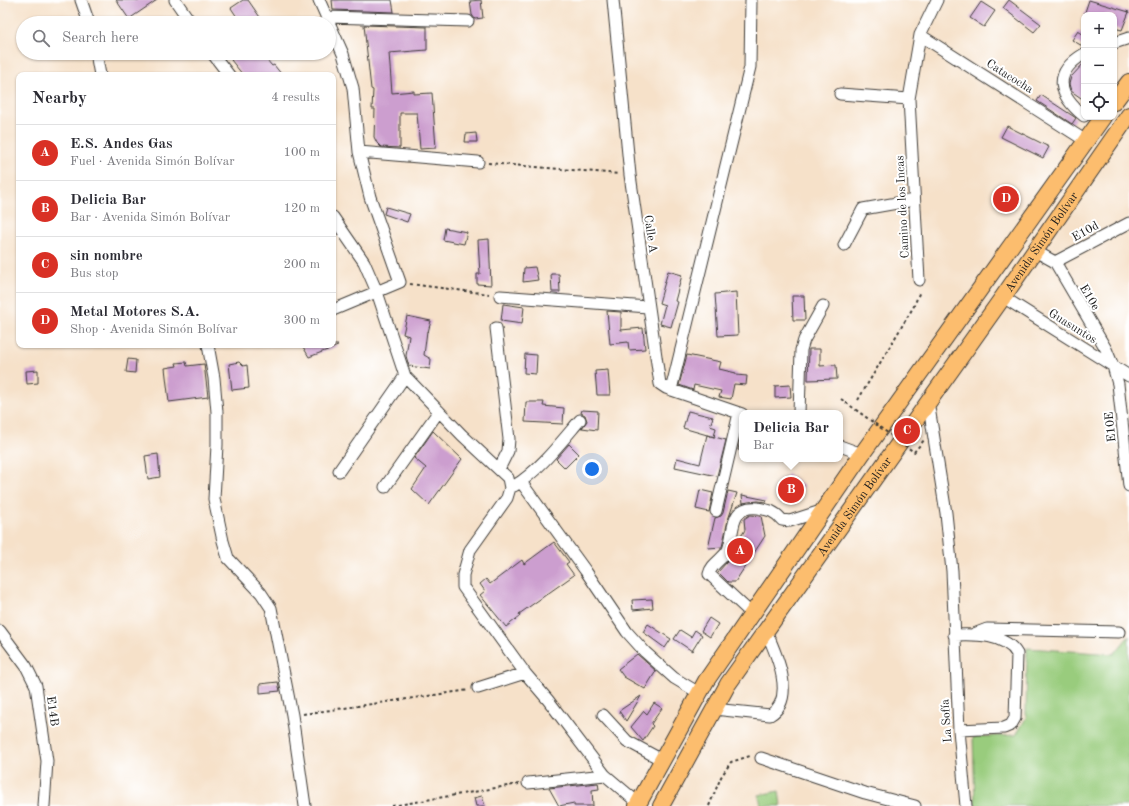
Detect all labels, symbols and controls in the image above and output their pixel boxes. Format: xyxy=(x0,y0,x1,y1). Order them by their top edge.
map controls xyxy=(1081,12,1117,120)
button: + xyxy=(1081,12,1117,48)
search box xyxy=(16,16,336,60)
icon: search xyxy=(30,27,52,49)
text: Search here xyxy=(62,31,139,46)
button: − xyxy=(1081,48,1117,84)
street label: Catacocha xyxy=(984,58,1035,96)
button: locate xyxy=(1081,84,1117,120)
text: Nearby xyxy=(32,90,87,107)
text: 4 results xyxy=(271,91,320,104)
text: E.S. Andes Gas xyxy=(70,137,173,152)
text: A xyxy=(40,146,50,159)
text: 100 m xyxy=(283,146,320,159)
text: Fuel · Avenida Simón Bolívar xyxy=(70,155,235,168)
street label: Camino de los Incas xyxy=(894,155,912,259)
pin: D xyxy=(993,184,1019,214)
street label: Avenida Simón Bolívar xyxy=(1003,190,1081,295)
text: Delicia Bar xyxy=(70,193,146,208)
text: B xyxy=(40,202,50,215)
text: 120 m xyxy=(283,202,320,215)
text: Bar · Avenida Simón Bolívar xyxy=(70,211,230,224)
street label: Calle A xyxy=(641,214,659,254)
street label: E10d xyxy=(1070,220,1101,244)
text: sin nombre xyxy=(70,249,143,264)
text: C xyxy=(41,258,49,271)
text: 200 m xyxy=(283,258,320,271)
text: Bus stop xyxy=(70,267,119,280)
street label: E10e xyxy=(1077,283,1102,313)
text: Metal Motores S.A. xyxy=(70,305,200,320)
street label: Guasuntos xyxy=(1046,307,1099,346)
text: D xyxy=(40,314,50,327)
text: 300 m xyxy=(283,314,320,327)
text: Shop · Avenida Simón Bolívar xyxy=(70,323,238,336)
popup xyxy=(739,410,843,462)
street label: E10E xyxy=(1103,411,1119,443)
pin: C xyxy=(894,416,920,446)
text: Delicia Bar xyxy=(753,421,829,436)
text: Bar xyxy=(753,439,774,452)
street label: Avenida Simón Bolívar xyxy=(816,455,894,559)
your location xyxy=(582,459,602,479)
pin: B xyxy=(778,475,804,505)
pin: A xyxy=(727,536,753,566)
street label: E14B xyxy=(44,695,60,727)
street label: La Sofía xyxy=(939,699,955,743)

